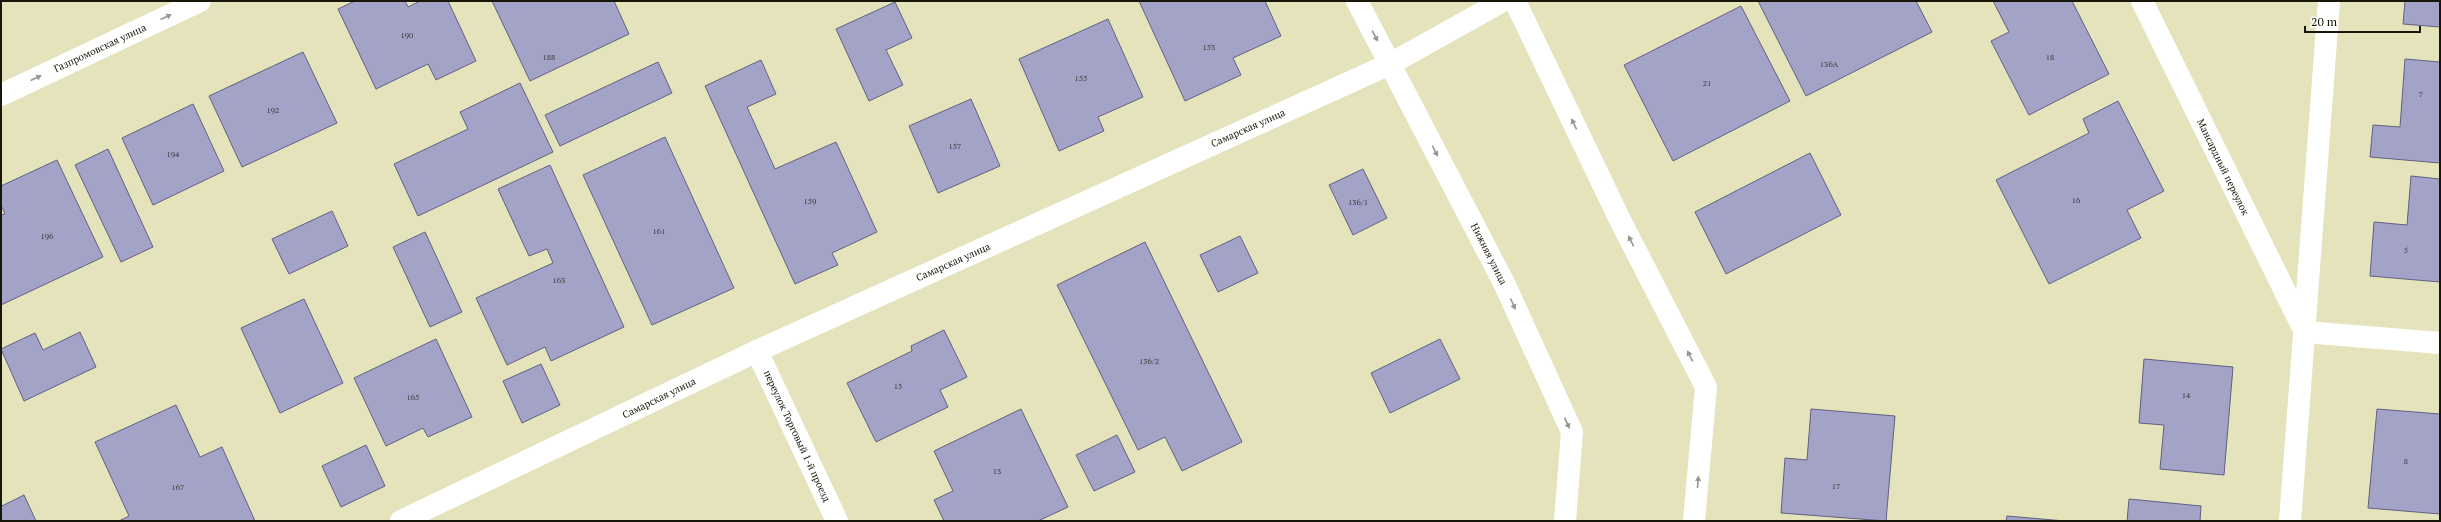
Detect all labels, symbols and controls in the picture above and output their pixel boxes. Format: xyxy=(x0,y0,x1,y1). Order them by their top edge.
scale bar xyxy=(2305,8,2420,34)
one-way arrow xyxy=(161,14,172,20)
text: 20 m xyxy=(2311,14,2338,29)
street label: Газпромовская улица xyxy=(52,21,148,75)
house number: 190 xyxy=(401,30,413,40)
one-way arrow xyxy=(1372,30,1379,41)
house number: 153 xyxy=(1203,42,1215,52)
house number: 188 xyxy=(543,52,555,62)
house number: 18 xyxy=(2046,52,2054,62)
house number: 136А xyxy=(1820,59,1839,69)
house number: 155 xyxy=(1075,73,1087,83)
one-way arrow xyxy=(31,75,42,81)
house number: 21 xyxy=(1703,78,1711,88)
house number: 7 xyxy=(2419,89,2423,99)
house number: 192 xyxy=(267,105,279,115)
street label: Самарская улица xyxy=(1209,106,1287,150)
street label: Мансардный переулок xyxy=(2194,117,2252,218)
one-way arrow xyxy=(1571,118,1577,129)
house number: 157 xyxy=(949,141,961,151)
one-way arrow xyxy=(1432,145,1438,157)
house number: 194 xyxy=(167,149,180,159)
house number: 16 xyxy=(2072,195,2081,205)
house number: 159 xyxy=(804,196,816,206)
house number: 136/1 xyxy=(1348,197,1368,207)
street label: Нижняя улица xyxy=(1468,221,1510,287)
house number: 161 xyxy=(653,226,665,236)
house number: 196 xyxy=(41,231,54,241)
one-way arrow xyxy=(1627,235,1634,246)
street label: Самарская улица xyxy=(914,240,992,284)
house number: 5 xyxy=(2404,245,2408,255)
house number: 163 xyxy=(553,275,565,285)
one-way arrow xyxy=(1510,299,1516,310)
one-way arrow xyxy=(1687,351,1693,362)
house number: 136/2 xyxy=(1139,356,1159,366)
street label: переулок Торговый 1-й проезд xyxy=(761,368,833,504)
street label: Самарская улица xyxy=(620,375,698,421)
house number: 15 xyxy=(894,381,902,391)
house number: 14 xyxy=(2182,390,2191,400)
house number: 165 xyxy=(407,392,419,402)
one-way arrow xyxy=(1564,417,1570,428)
house number: 8 xyxy=(2404,456,2408,466)
house number: 13 xyxy=(993,466,1001,476)
one-way arrow xyxy=(1694,476,1701,488)
house number: 17 xyxy=(1832,481,1840,491)
house number: 167 xyxy=(172,482,184,492)

